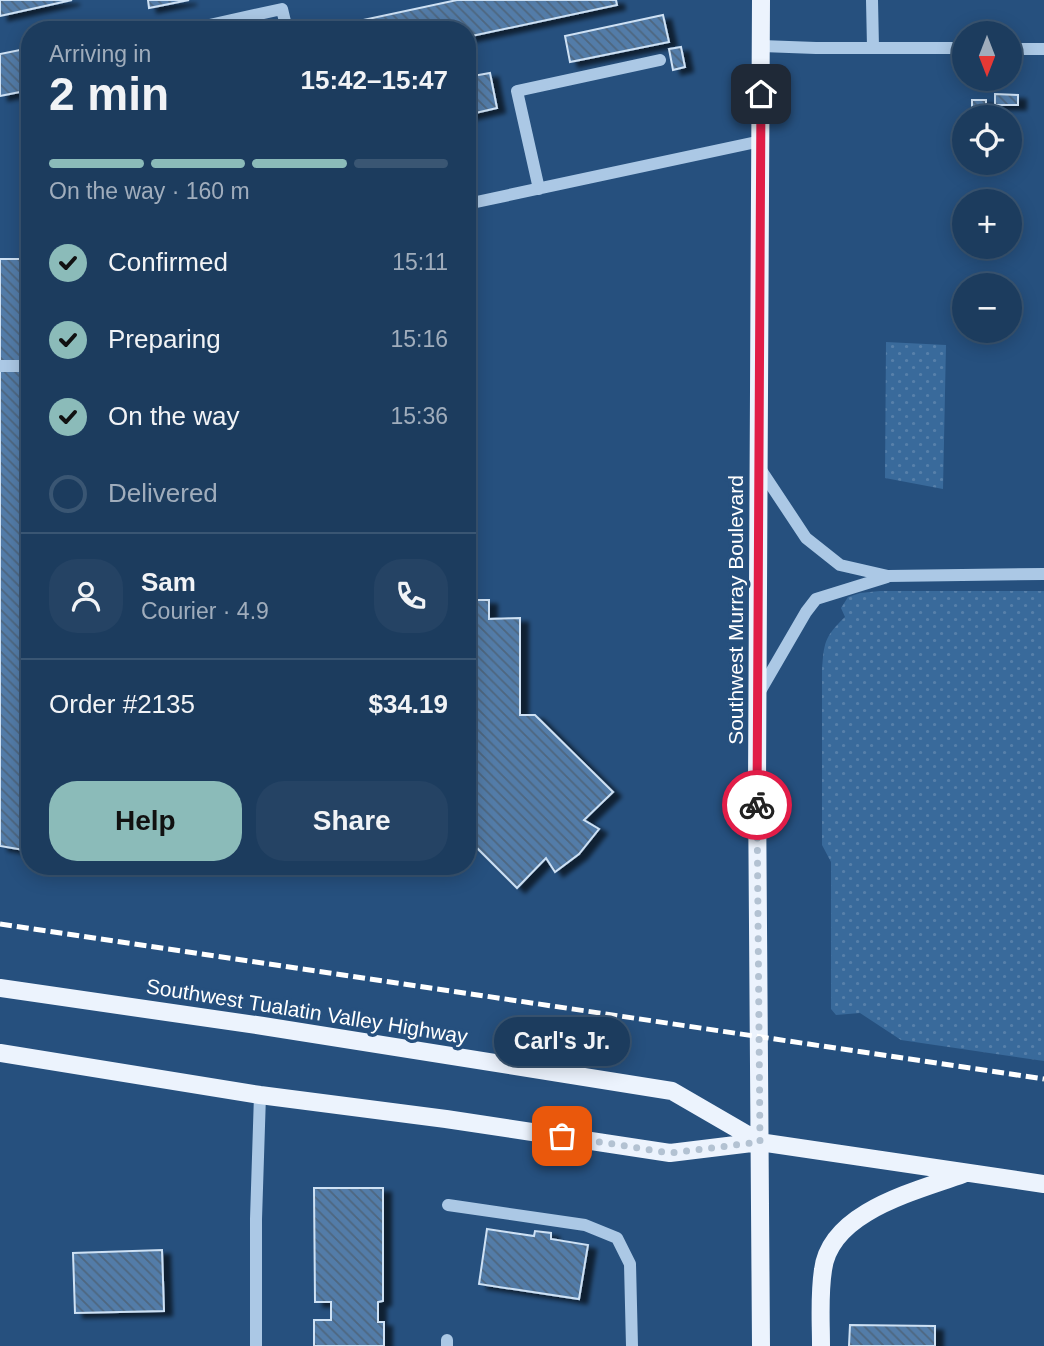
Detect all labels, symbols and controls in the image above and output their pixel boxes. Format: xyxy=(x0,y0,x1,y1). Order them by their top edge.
north arrow xyxy=(952,21,1022,91)
map controls xyxy=(952,21,1022,343)
text: Arriving in xyxy=(49,41,151,67)
pin xyxy=(731,64,791,124)
text: 15:42–15:47 xyxy=(301,65,448,95)
text: 2 min xyxy=(49,68,169,120)
icon: home xyxy=(742,75,780,113)
button: locate xyxy=(952,105,1022,175)
text: On the way · 160 m xyxy=(49,178,250,204)
button: + xyxy=(952,189,1022,259)
icon: check xyxy=(49,244,87,282)
text: Confirmed xyxy=(108,247,228,277)
text: 15:11 xyxy=(392,249,448,275)
button: − xyxy=(952,273,1022,343)
icon: check xyxy=(49,321,87,359)
text: Preparing xyxy=(108,324,221,354)
text: 15:16 xyxy=(390,326,448,352)
icon: check xyxy=(49,398,87,436)
text: On the way xyxy=(108,401,240,431)
text: 15:36 xyxy=(390,403,448,429)
street label: Southwest Murray Boulevard xyxy=(724,475,747,745)
text: Delivered xyxy=(108,478,218,508)
button: person xyxy=(49,559,123,633)
button: phone xyxy=(374,559,448,633)
text: Sam xyxy=(141,567,196,597)
text: Courier · 4.9 xyxy=(141,598,269,624)
text: Order #2135 xyxy=(49,689,195,719)
text: $34.19 xyxy=(368,689,448,719)
courier xyxy=(722,770,792,840)
button: Help xyxy=(49,781,242,861)
button: Share xyxy=(256,781,448,861)
icon: bike xyxy=(738,786,776,824)
street label: Southwest Tualatin Valley Highway xyxy=(145,974,470,1048)
callout: Carl's Jr. xyxy=(494,1017,630,1066)
text: Carl's Jr. xyxy=(514,1028,610,1054)
pin xyxy=(532,1106,592,1166)
icon: bag xyxy=(543,1117,581,1155)

